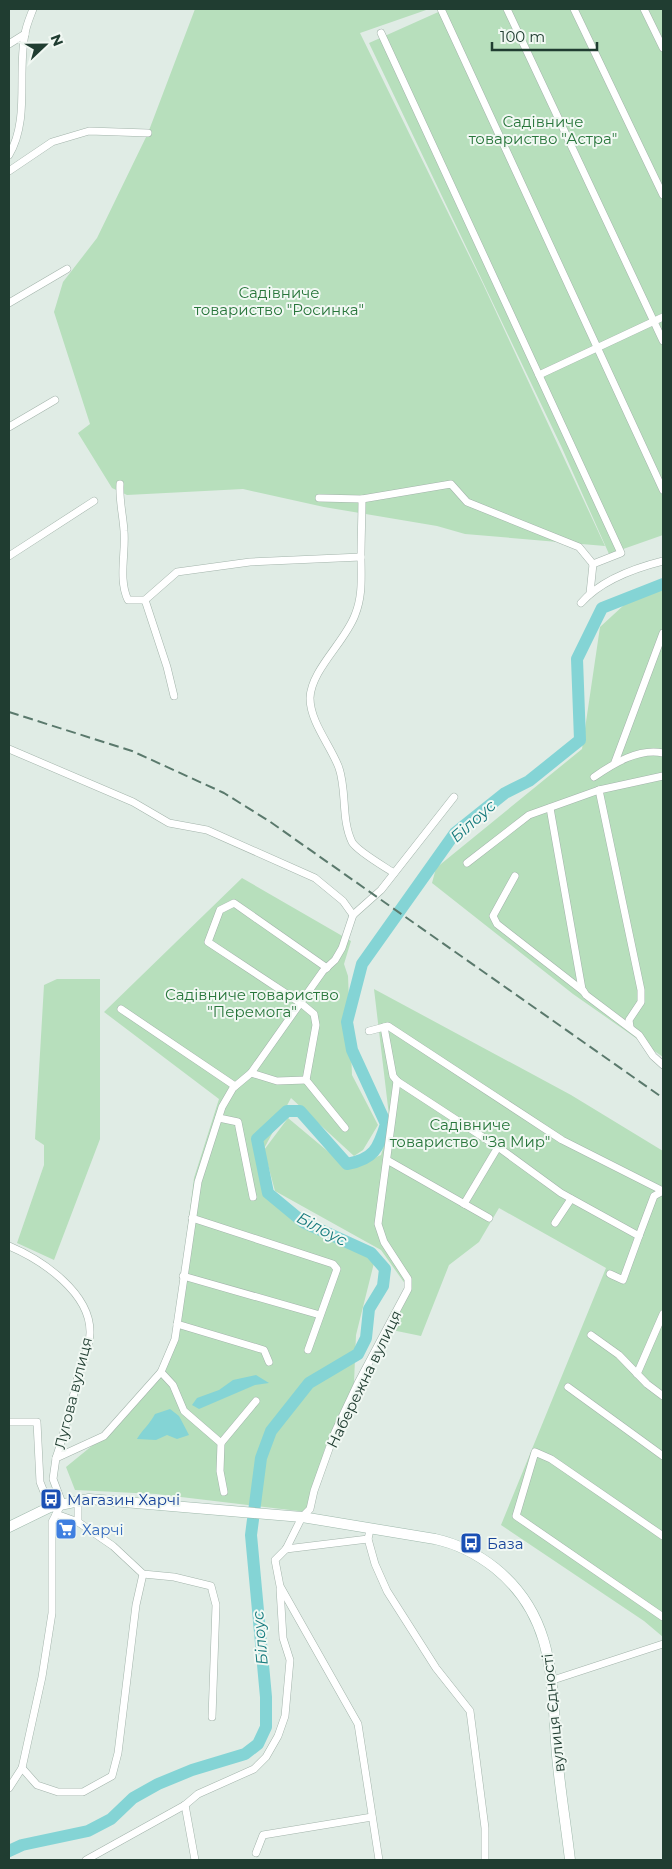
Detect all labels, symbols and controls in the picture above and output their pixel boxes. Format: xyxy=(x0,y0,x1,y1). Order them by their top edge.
north arrow xyxy=(20,20,70,70)
scale bar xyxy=(492,20,597,52)
text: 100 m xyxy=(500,27,545,46)
text: N xyxy=(47,32,68,49)
park label: Садівниче товариство "Астра" xyxy=(469,112,617,148)
park label: Садівниче товариство "Росинка" xyxy=(194,283,364,319)
water label: Білоус xyxy=(447,795,500,846)
park label: Садівниче товариство "Перемога" xyxy=(165,985,339,1021)
park label: Садівниче товариство "За Мир" xyxy=(390,1115,550,1151)
water label: Білоус xyxy=(294,1208,351,1250)
street label: Набережна вулиця xyxy=(322,1307,406,1451)
street label: Лугова вулиця xyxy=(50,1335,96,1451)
bus stop icon: Магазин Харчі xyxy=(39,1487,63,1511)
place label: Магазин Харчі xyxy=(67,1490,180,1509)
supermarket icon: Харчі xyxy=(54,1517,78,1541)
place label: Харчі xyxy=(82,1520,124,1539)
bus stop icon: База xyxy=(459,1531,483,1555)
place label: База xyxy=(487,1534,523,1553)
water label: Білоус xyxy=(248,1609,272,1666)
street label: вулиця Єдності xyxy=(537,1653,569,1773)

